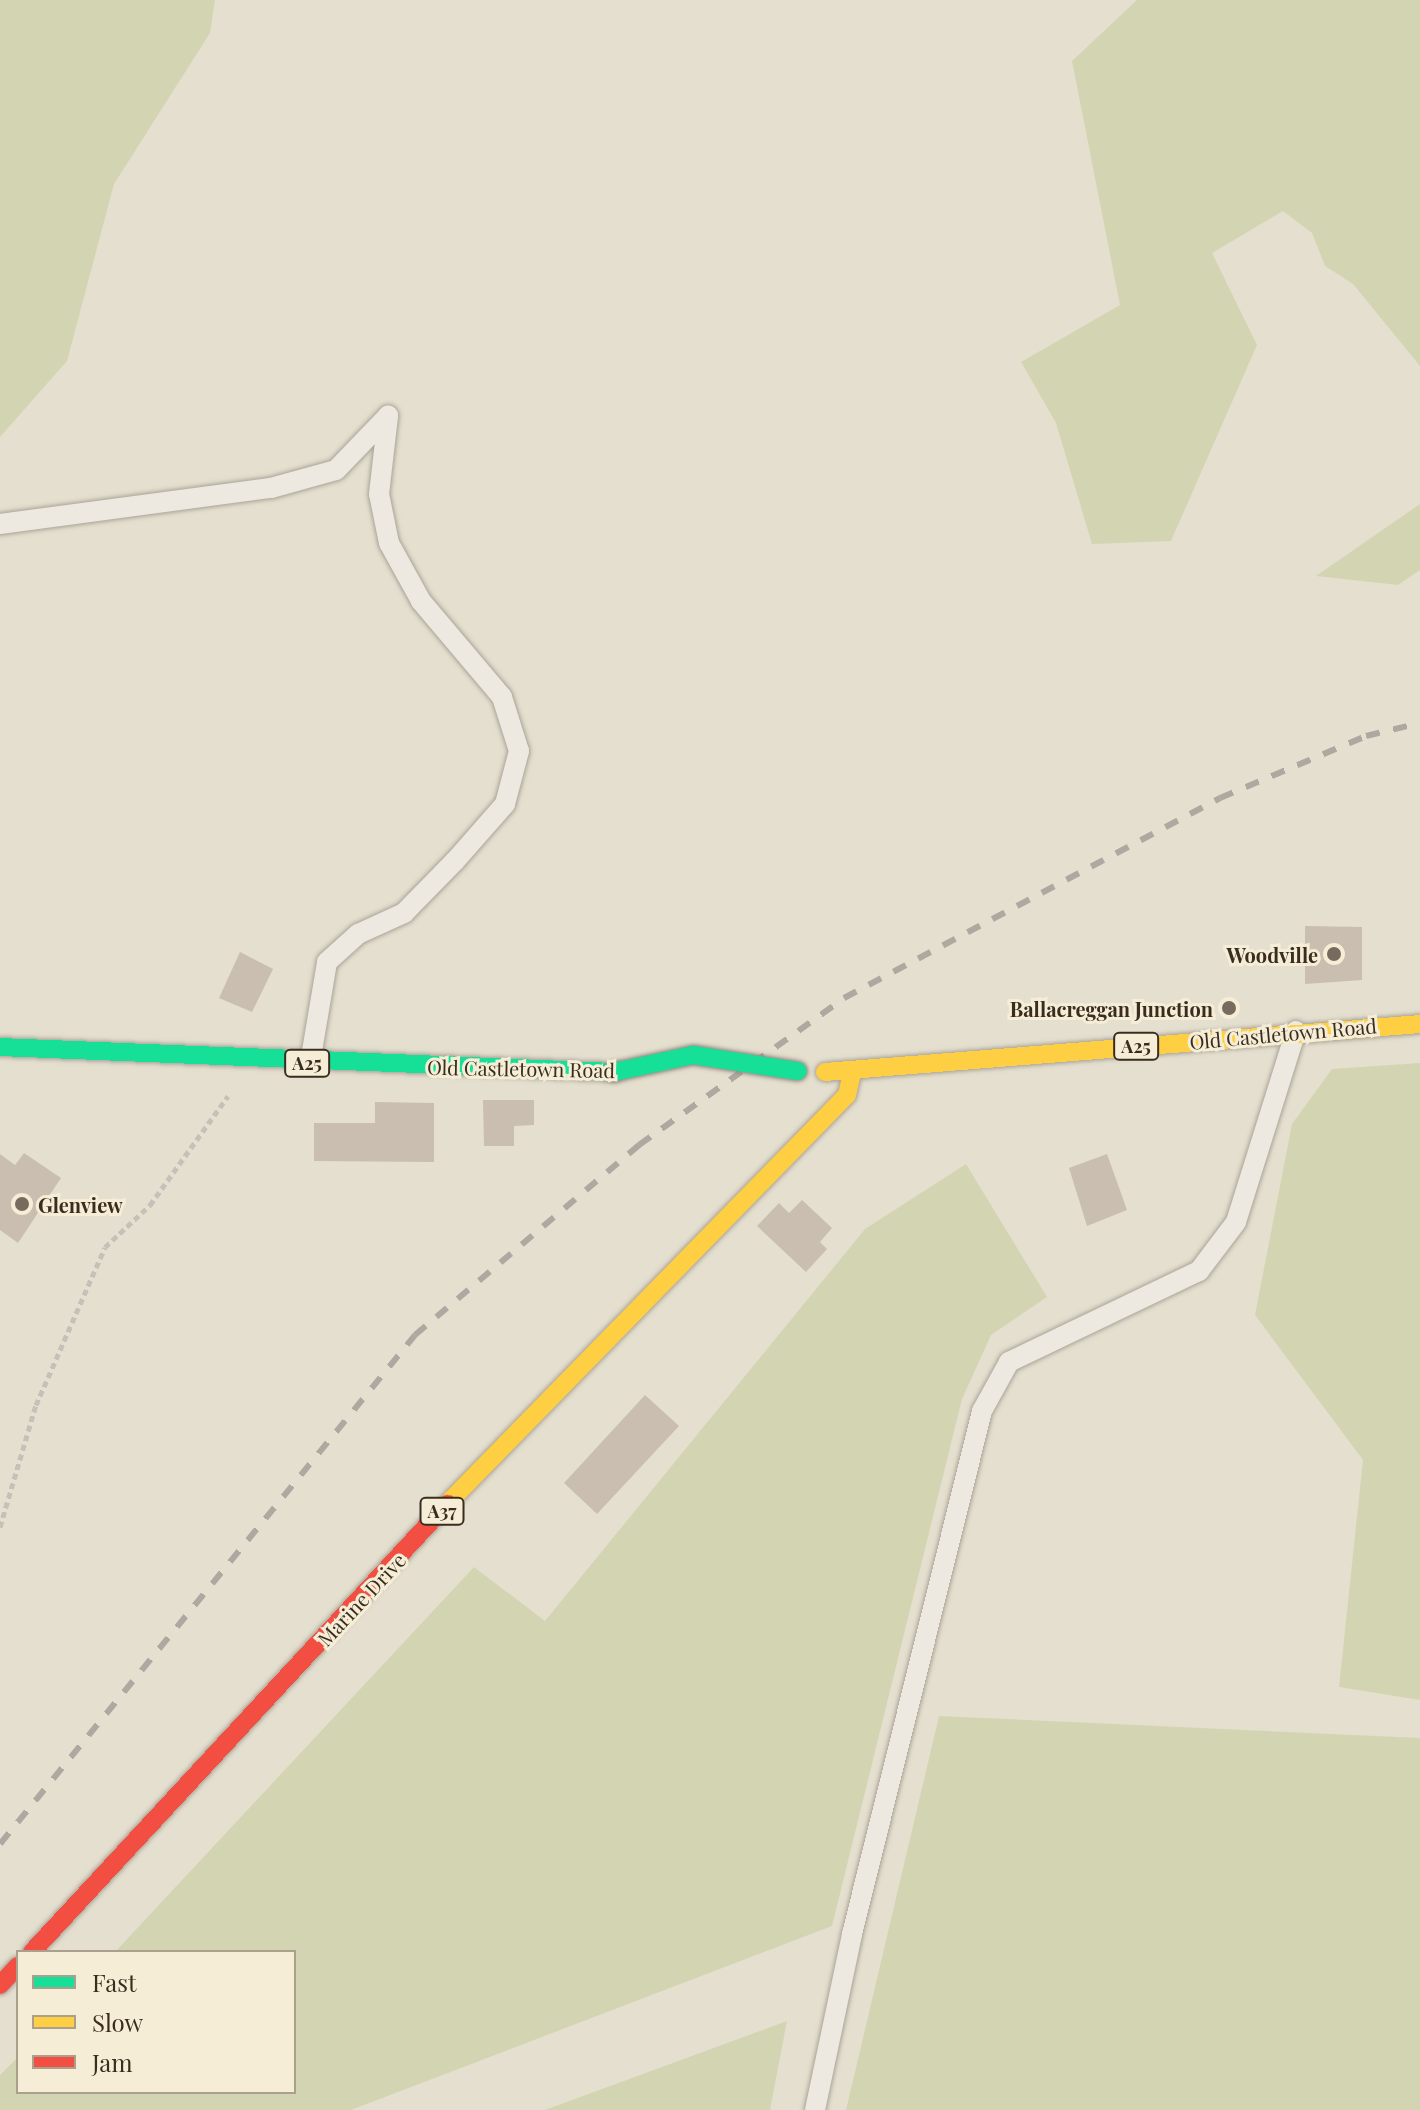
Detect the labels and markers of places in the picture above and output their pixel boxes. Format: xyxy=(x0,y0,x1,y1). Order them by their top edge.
place label: Woodville xyxy=(1227,942,1318,966)
marker: Woodville xyxy=(1325,945,1343,963)
place label: Ballacreggan Junction xyxy=(1010,996,1213,1020)
marker: Ballacreggan Junction xyxy=(1220,999,1238,1017)
place label: Glenview xyxy=(38,1192,123,1216)
marker: Glenview xyxy=(13,1195,31,1213)

